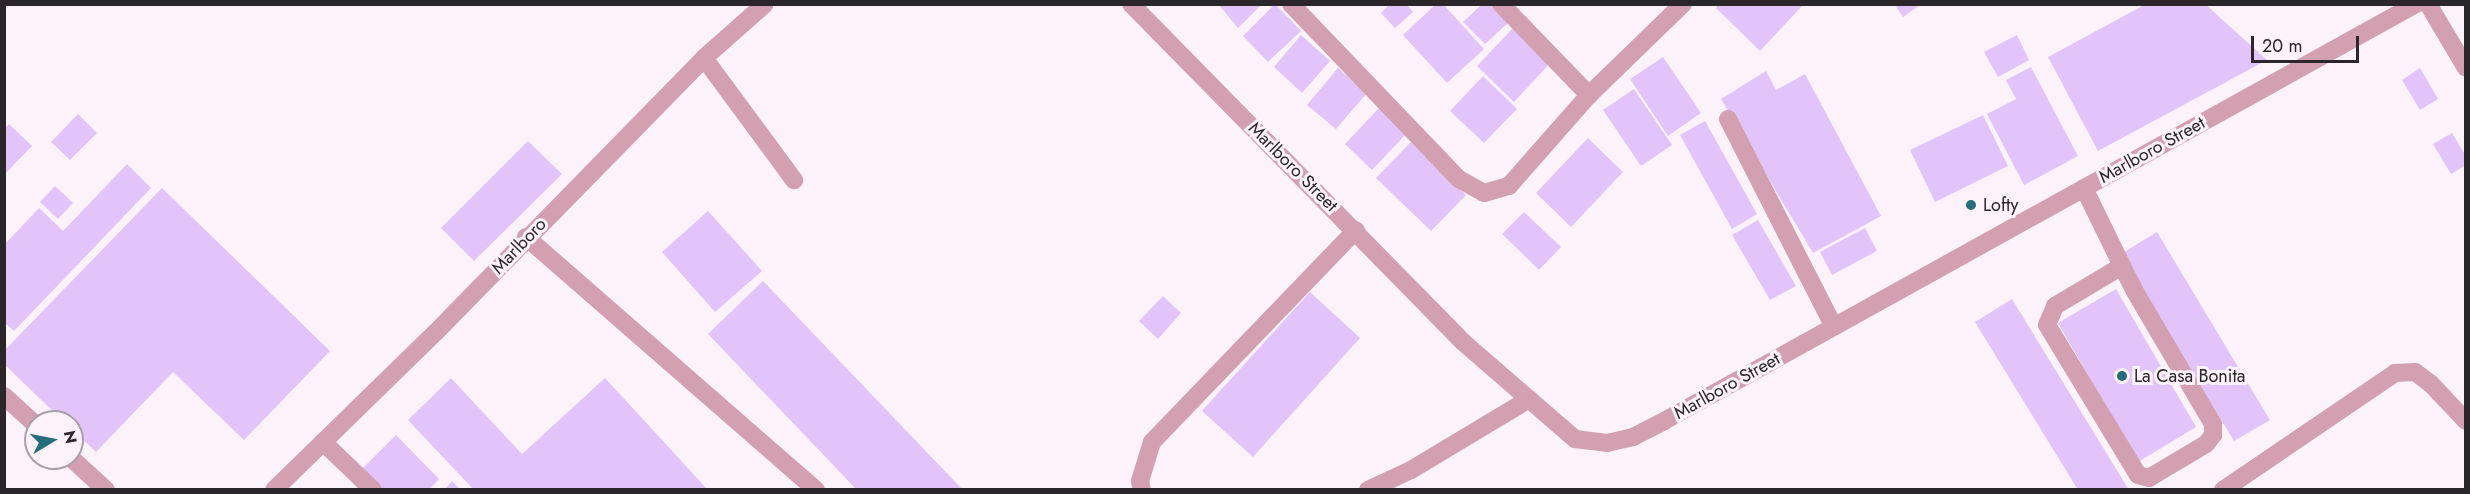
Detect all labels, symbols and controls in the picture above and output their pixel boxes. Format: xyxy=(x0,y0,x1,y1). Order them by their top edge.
scale bar xyxy=(2254,24,2362,62)
text: 20 m xyxy=(2262,33,2302,59)
street label: Marlboro Street xyxy=(2095,112,2209,188)
street label: Marlboro Street xyxy=(1244,118,1342,216)
place label: Lofty xyxy=(1983,194,2018,216)
marker: Lofty xyxy=(1964,198,1978,212)
street label: Marlboro xyxy=(487,214,551,278)
street label: Marlboro Street xyxy=(1670,348,1784,424)
place label: La Casa Bonita xyxy=(2134,365,2245,387)
marker: La Casa Bonita xyxy=(2115,369,2129,383)
north arrow xyxy=(24,410,84,470)
text: N xyxy=(58,429,83,445)

